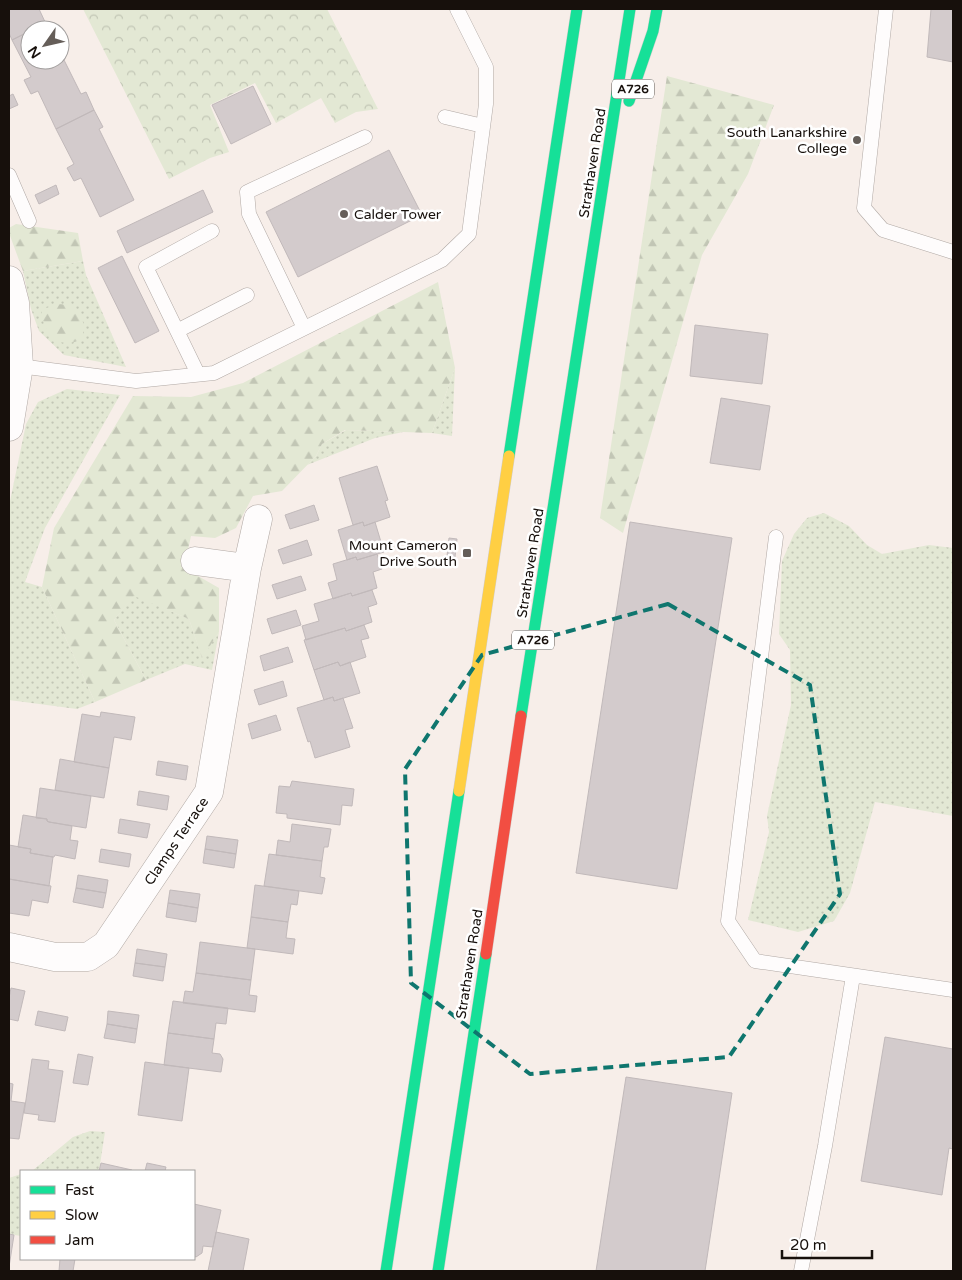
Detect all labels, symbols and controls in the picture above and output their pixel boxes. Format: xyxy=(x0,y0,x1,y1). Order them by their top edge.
north arrow xyxy=(20,20,70,70)
text: N xyxy=(24,43,45,61)
road number: A726 xyxy=(612,80,654,98)
street label: Strathaven Road xyxy=(575,107,610,219)
place label: South Lanarkshire College xyxy=(727,124,847,157)
marker: South Lanarkshire College xyxy=(851,134,863,146)
place label: Calder Tower xyxy=(354,206,442,223)
marker: Calder Tower xyxy=(338,208,350,220)
street label: Strathaven Road xyxy=(513,507,548,619)
place label: Mount Cameron Drive South xyxy=(349,537,457,570)
marker: Mount Cameron Drive South xyxy=(461,547,473,559)
road number: A726 xyxy=(512,630,554,650)
street label: Clamps Terrace xyxy=(141,794,212,889)
street label: Strathaven Road xyxy=(452,908,487,1020)
legend xyxy=(20,1170,195,1260)
text: Fast xyxy=(65,1181,95,1199)
text: Slow xyxy=(65,1206,99,1224)
scale bar xyxy=(782,1228,872,1260)
text: Jam xyxy=(65,1231,94,1249)
text: 20 m xyxy=(790,1236,827,1254)

